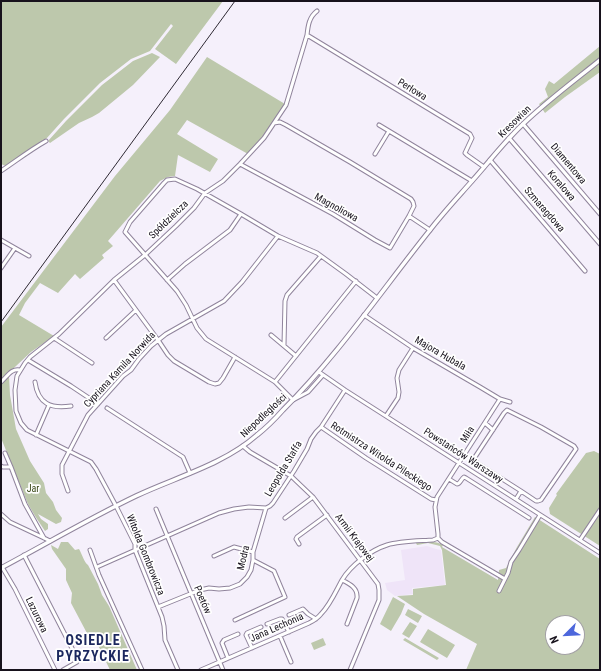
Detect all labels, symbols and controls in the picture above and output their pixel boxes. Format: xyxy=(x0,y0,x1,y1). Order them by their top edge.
street label: Perłowa xyxy=(395,76,429,104)
street label: Kresowian xyxy=(496,103,534,141)
street label: Diamentowa xyxy=(548,141,588,187)
street label: Koralowa xyxy=(544,168,578,204)
street label: Szmaragdowa xyxy=(521,185,567,235)
street label: Magnoliowa xyxy=(312,191,360,225)
street label: Spółdzielcza xyxy=(147,198,191,242)
street label: Cypriana Kamila Norwida xyxy=(82,330,158,410)
street label: Majora Hubala xyxy=(412,334,468,374)
street label: Niepodległości xyxy=(238,391,290,441)
street label: Rotmistrza Witolda Pileckiego xyxy=(328,420,434,494)
street label: Miła xyxy=(458,425,478,445)
street label: Powstańców Warszawy xyxy=(421,426,505,486)
street label: Leopolda Staffa xyxy=(263,439,305,499)
park label: Jar xyxy=(27,483,39,495)
street label: Armii Krajowej xyxy=(332,512,376,564)
street label: Witolda Gombrowicza xyxy=(123,513,167,597)
street label: Modra xyxy=(235,544,253,572)
street label: Poetów xyxy=(191,584,213,616)
street label: Lazurowa xyxy=(22,595,50,635)
street label: Jana Lechonia xyxy=(248,611,306,645)
north arrow xyxy=(545,615,585,655)
district label: OSIEDLE PYRZYCKIE xyxy=(56,633,130,666)
text: N xyxy=(547,634,562,645)

